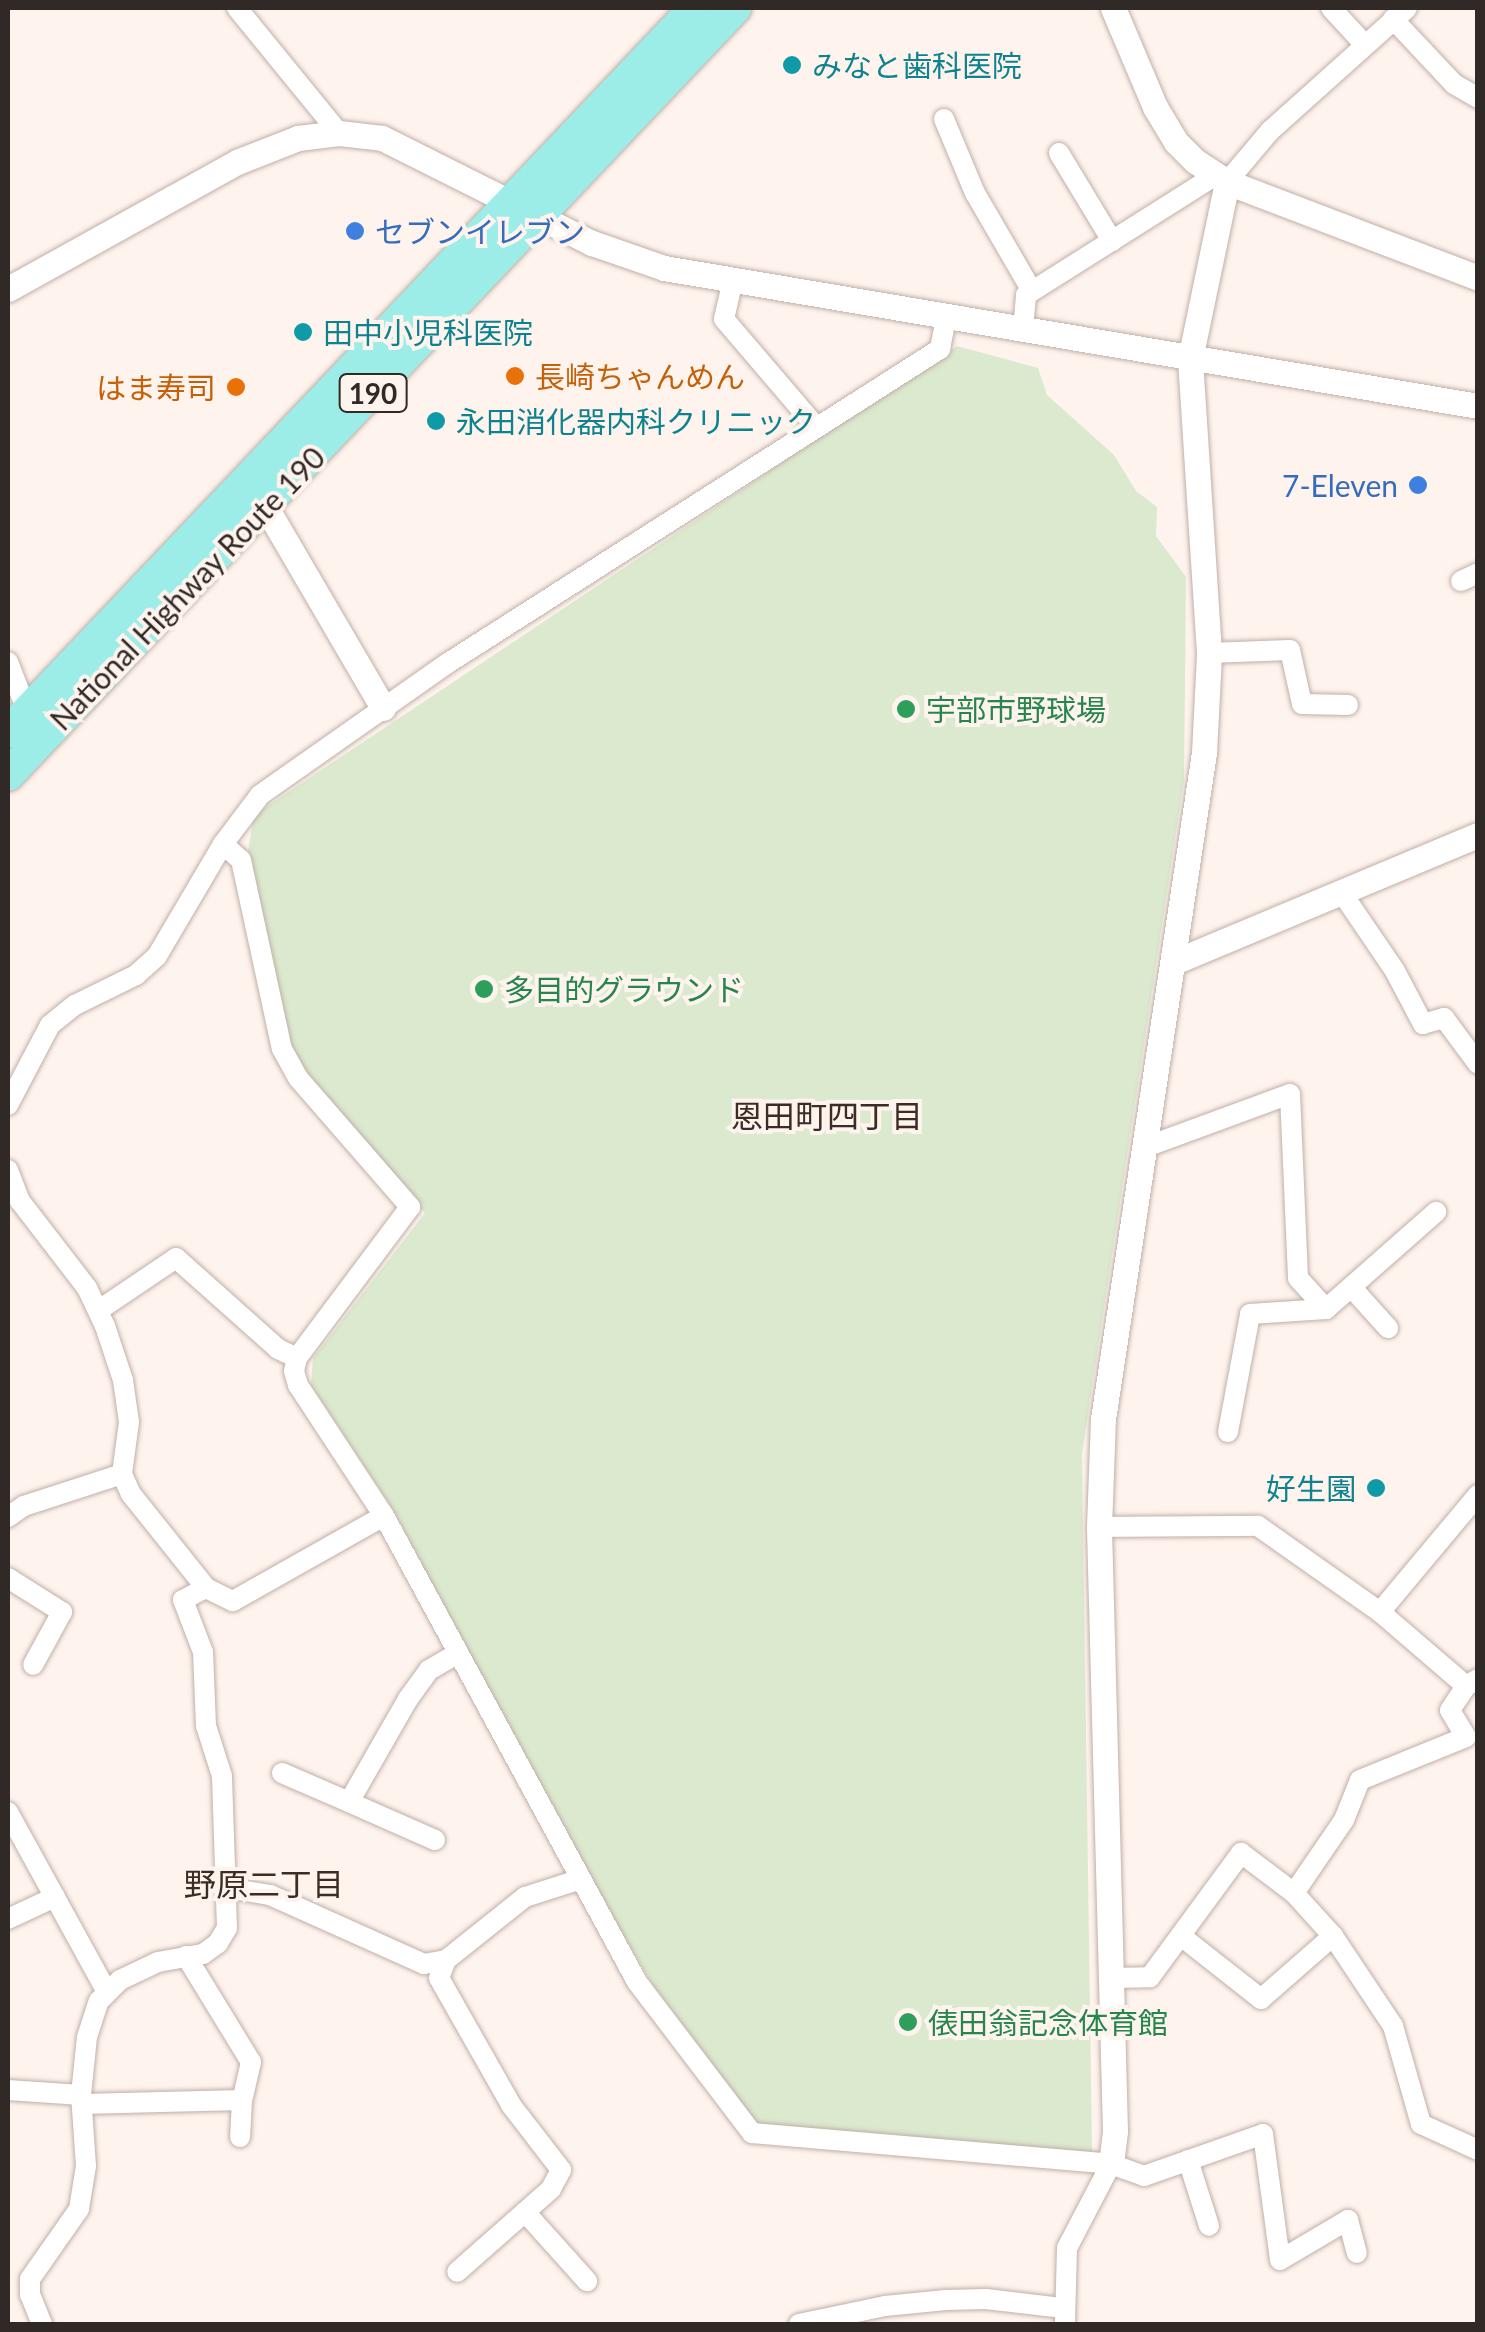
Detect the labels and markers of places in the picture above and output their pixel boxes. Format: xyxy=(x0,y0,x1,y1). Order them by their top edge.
place label: みなと歯科医院 xyxy=(812,47,1022,83)
marker: みなと歯科医院 xyxy=(781,54,803,76)
place label: セブンイレブン xyxy=(375,213,585,249)
marker: セブンイレブン xyxy=(344,220,366,242)
place label: 田中小児科医院 xyxy=(323,314,533,350)
marker: 田中小児科医院 xyxy=(292,321,314,343)
place label: 長崎ちゃんめん xyxy=(535,358,745,394)
marker: 長崎ちゃんめん xyxy=(504,365,526,387)
place label: はま寿司 xyxy=(96,369,216,405)
marker: はま寿司 xyxy=(225,376,247,398)
place label: 永田消化器内科クリニック xyxy=(456,403,816,439)
marker: 永田消化器内科クリニック xyxy=(425,410,447,432)
place label: 7-Eleven xyxy=(1282,467,1398,503)
marker: 7-Eleven xyxy=(1407,474,1429,496)
place label: 宇部市野球場 xyxy=(926,691,1106,727)
marker: 宇部市野球場 xyxy=(895,698,917,720)
place label: 多目的グラウンド xyxy=(504,971,744,1007)
marker: 多目的グラウンド xyxy=(473,978,495,1000)
place label: 好生園 xyxy=(1266,1470,1356,1506)
marker: 好生園 xyxy=(1365,1477,1387,1499)
place label: 俵田翁記念体育館 xyxy=(928,2004,1168,2040)
marker: 俵田翁記念体育館 xyxy=(897,2011,919,2033)

